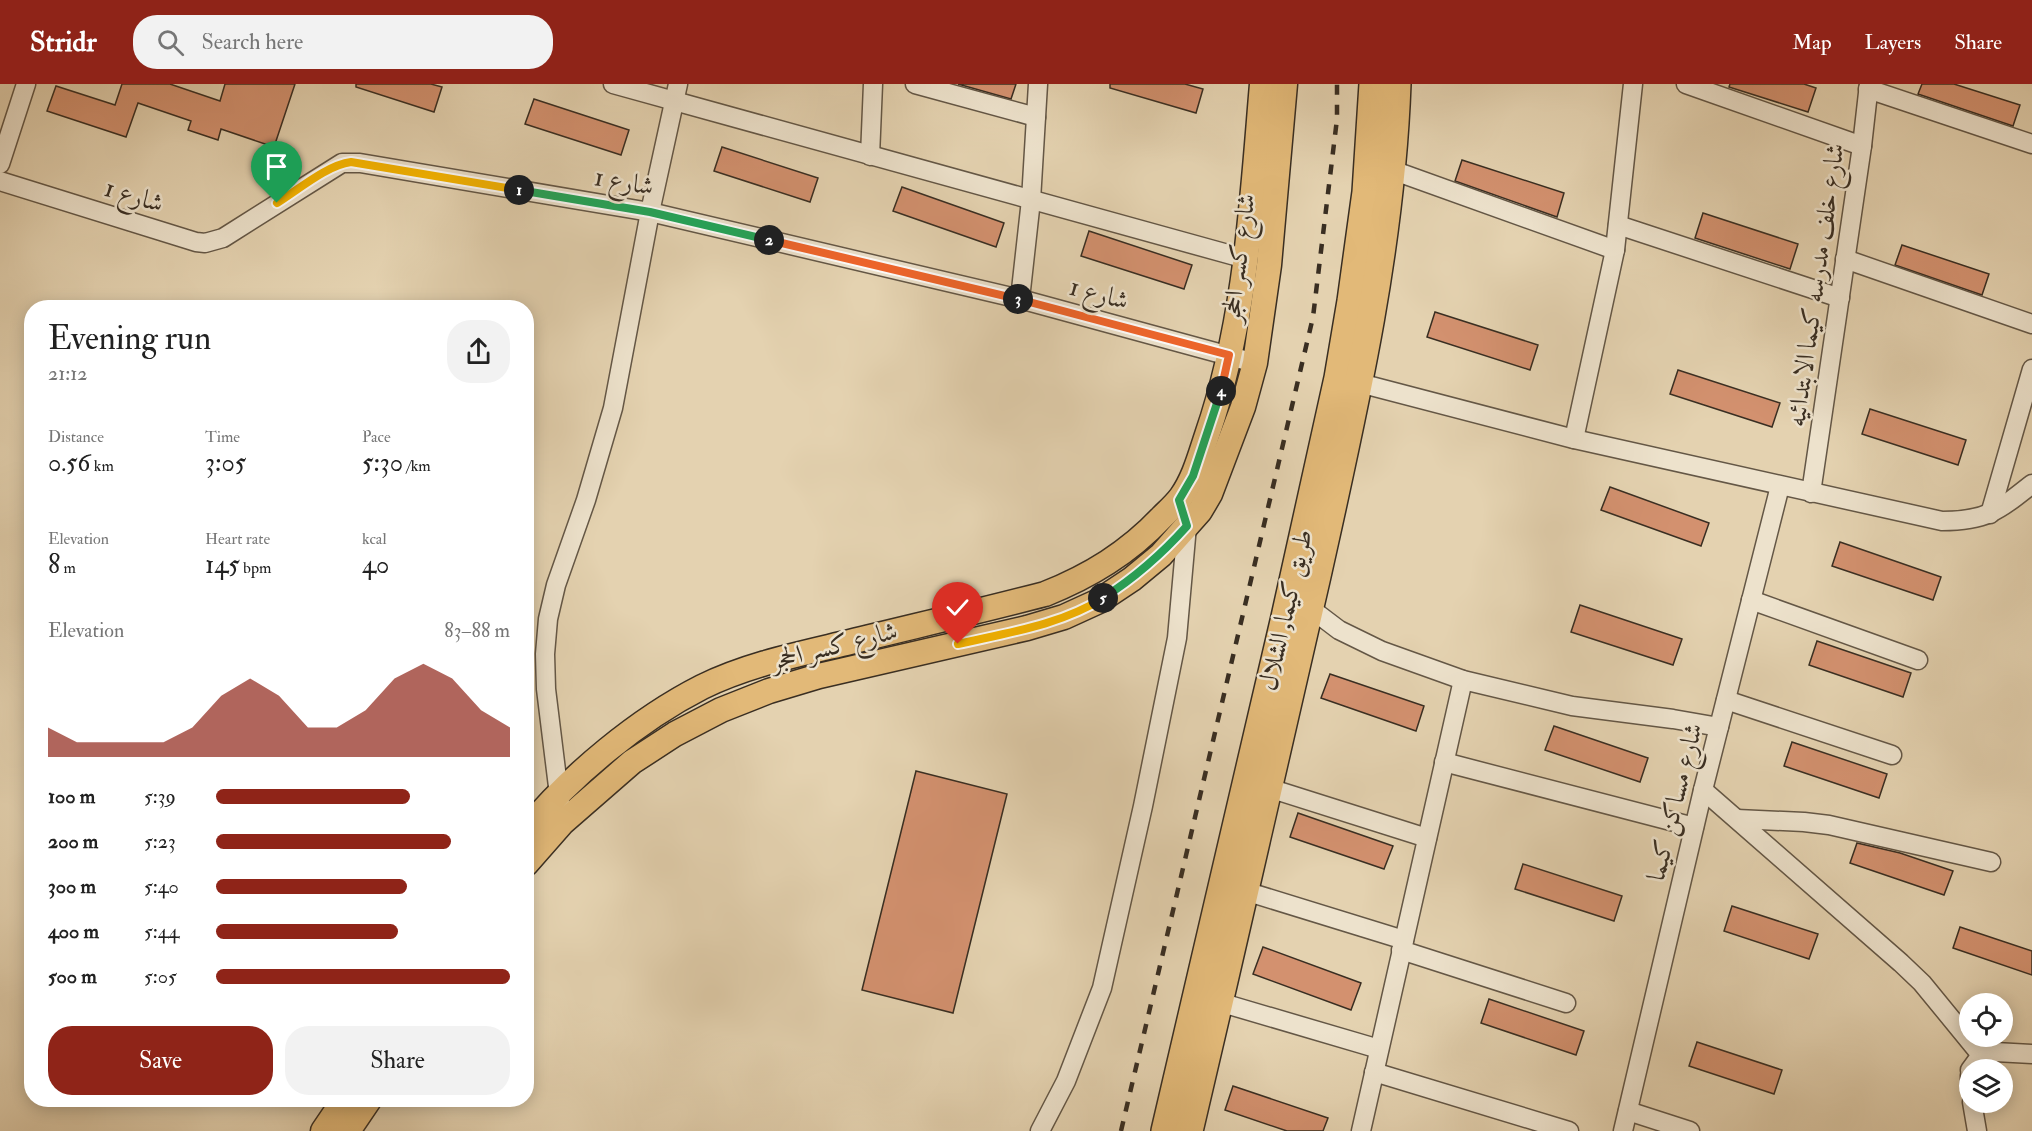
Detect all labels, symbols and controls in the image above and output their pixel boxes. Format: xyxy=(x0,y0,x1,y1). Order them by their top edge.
search box xyxy=(133,15,553,69)
text: Stridr xyxy=(30,25,97,60)
icon: search xyxy=(154,26,187,59)
text: Search here xyxy=(202,28,303,56)
text: Map xyxy=(1792,29,1832,56)
text: Layers xyxy=(1865,29,1921,56)
text: Share xyxy=(1954,29,2002,56)
pin xyxy=(251,141,302,203)
street label: شارع خلف مدرسه كيما الابتدائيه xyxy=(1780,141,1857,430)
icon: arrive xyxy=(260,150,293,183)
street label: شارع 1 xyxy=(591,161,656,208)
street label: شارع 1 xyxy=(99,172,167,225)
pin: 1 xyxy=(504,175,534,205)
text: 1 xyxy=(516,180,522,200)
street label: شارع كسر الحجر xyxy=(1215,192,1268,328)
pin: 2 xyxy=(754,225,784,255)
text: 2 xyxy=(765,230,773,250)
street label: شارع 1 xyxy=(1065,271,1132,322)
pin: 3 xyxy=(1003,284,1033,314)
text: 3 xyxy=(1015,289,1021,309)
text: Evening run xyxy=(48,318,211,359)
button: share xyxy=(447,320,510,383)
text: 21:12 xyxy=(48,361,88,386)
pin: 4 xyxy=(1206,376,1236,406)
text: 4 xyxy=(1217,381,1225,401)
text: Distance xyxy=(48,427,104,447)
text: Time xyxy=(205,427,240,447)
text: Pace xyxy=(362,427,391,447)
text: 0.56 xyxy=(48,447,90,479)
text: 3:05 xyxy=(205,447,246,479)
text: 5:30 xyxy=(362,447,403,479)
text: km xyxy=(90,456,114,476)
text: /km xyxy=(403,456,431,476)
street label: طريق كيما, الشلال xyxy=(1252,526,1320,694)
text: Elevation xyxy=(48,529,109,549)
text: Heart rate xyxy=(205,529,270,549)
text: kcal xyxy=(362,529,387,549)
text: 8 xyxy=(48,549,60,581)
text: 145 xyxy=(205,549,240,581)
text: 40 xyxy=(362,549,389,581)
text: m xyxy=(60,558,76,578)
text: bpm xyxy=(240,558,271,578)
pin xyxy=(932,582,983,644)
pin: 5 xyxy=(1088,583,1118,613)
text: 5 xyxy=(1099,588,1107,608)
icon: check xyxy=(941,591,974,624)
street label: شارع كسر الحجر xyxy=(764,615,902,683)
text: Elevation xyxy=(48,618,124,643)
text: 83–88 m xyxy=(444,618,510,643)
street label: شارع مساكن كيما xyxy=(1640,720,1715,885)
text: 100 m xyxy=(48,784,95,809)
text: 5:39 xyxy=(144,784,176,809)
text: 200 m xyxy=(48,829,98,854)
text: 5:23 xyxy=(144,829,176,854)
text: 300 m xyxy=(48,874,96,899)
text: 5:40 xyxy=(144,874,179,899)
text: 400 m xyxy=(48,919,99,944)
text: 5:44 xyxy=(144,919,179,944)
text: 500 m xyxy=(48,964,97,989)
text: 5:05 xyxy=(144,964,177,989)
map controls xyxy=(1959,993,2013,1113)
button: locate xyxy=(1959,993,2013,1047)
button: Save xyxy=(48,1026,273,1095)
button: Share xyxy=(285,1026,510,1095)
button: layers xyxy=(1959,1059,2013,1113)

